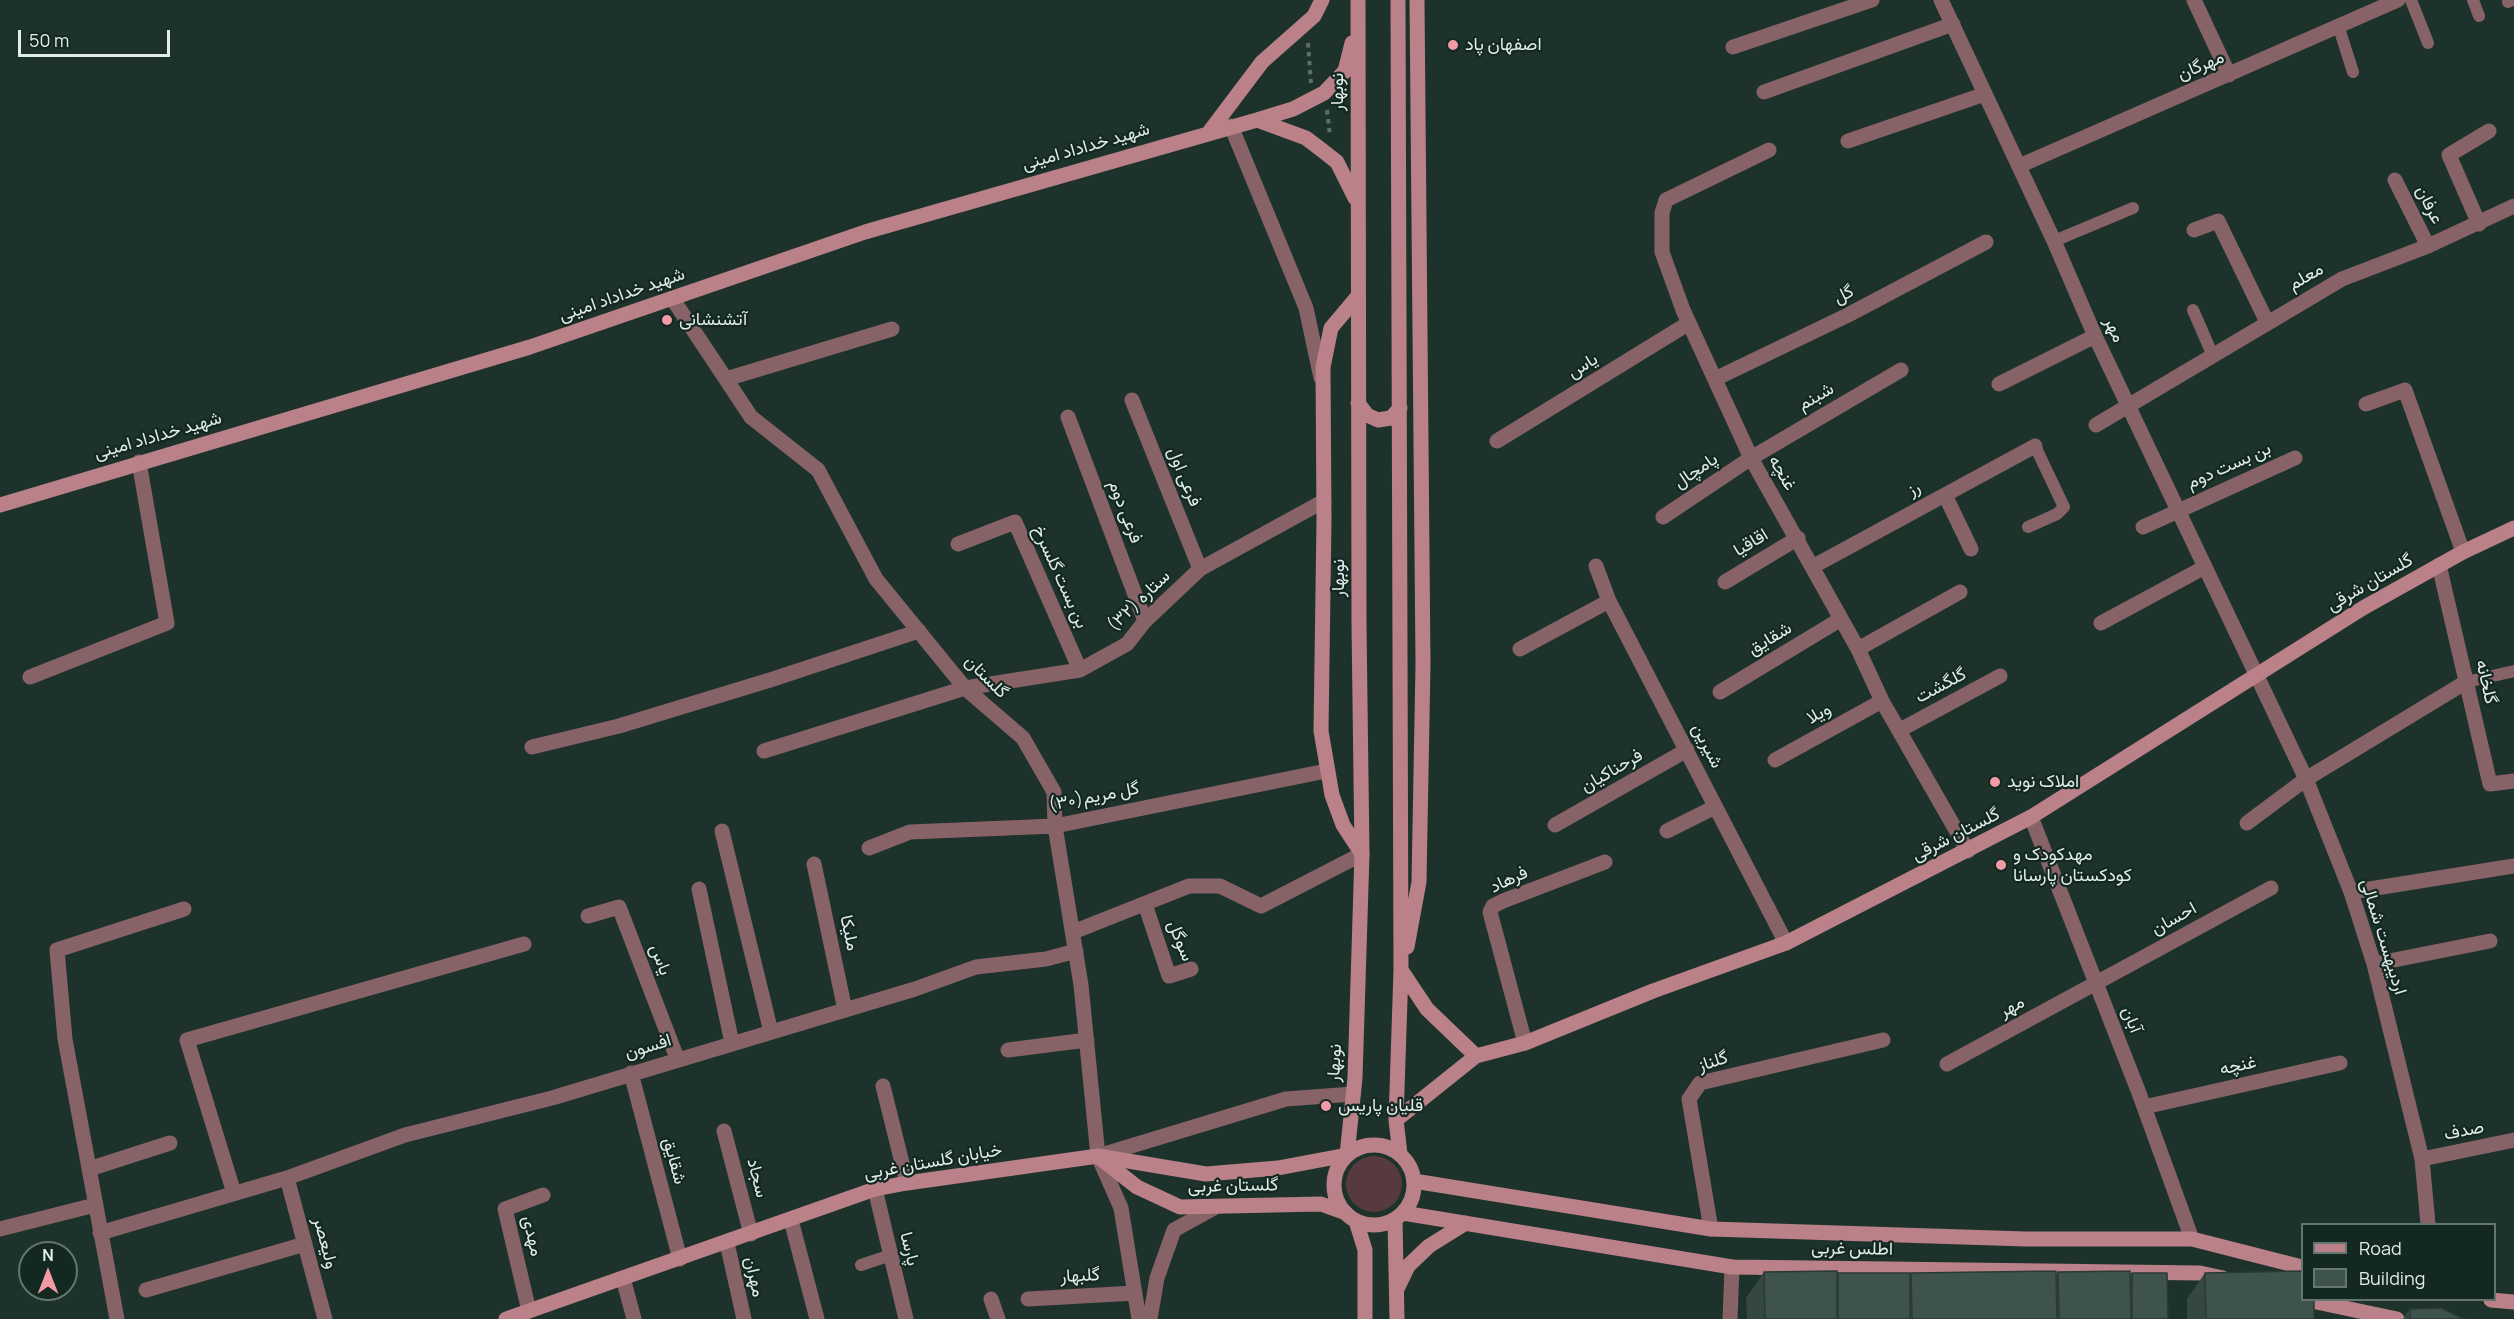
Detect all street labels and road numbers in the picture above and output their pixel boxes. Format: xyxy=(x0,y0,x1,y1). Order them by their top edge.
street label: مهرگان xyxy=(2174,47,2228,85)
street label: نوبهار xyxy=(1327,73,1349,111)
street label: شهید خداداد امینی xyxy=(1020,118,1152,176)
street label: عرفان xyxy=(2410,182,2448,228)
street label: معلم xyxy=(2285,258,2327,296)
street label: شهید خداداد امینی xyxy=(556,263,688,327)
street label: گل xyxy=(1830,281,1858,309)
street label: مهر xyxy=(2099,314,2129,346)
street label: یاس xyxy=(1564,349,1602,383)
street label: شبنم xyxy=(1794,378,1838,416)
street label: شهید خداداد امینی xyxy=(92,407,224,465)
street label: بن بست دوم xyxy=(2183,438,2275,494)
street label: فرعی اول xyxy=(1162,444,1206,510)
street label: پامچال xyxy=(1670,449,1722,493)
street label: غنچه xyxy=(1763,452,1801,494)
street label: فرعی دوم xyxy=(1103,477,1147,547)
street label: رز xyxy=(1903,477,1925,501)
street label: بن بست گلسرخ xyxy=(1028,522,1092,632)
street label: اقاقیا xyxy=(1730,524,1772,562)
street label: گلستان شرقی xyxy=(2323,550,2417,616)
street label: نوبهار xyxy=(1328,559,1350,597)
street label: ستاره (۳۲) xyxy=(1103,566,1175,636)
street label: شقایق xyxy=(1744,618,1796,660)
street label: گلستان xyxy=(960,651,1012,703)
street label: گلخانه xyxy=(2470,658,2502,706)
street label: گلگشت xyxy=(1912,664,1970,708)
street label: ویلا xyxy=(1803,699,1835,729)
street label: شیرین xyxy=(1687,720,1727,772)
street label: فرحناکیان xyxy=(1577,745,1647,797)
street label: گل مریم(۳۰) xyxy=(1047,778,1141,816)
street label: گلستان شرقی xyxy=(1908,804,2004,866)
street label: فرهاد xyxy=(1486,862,1532,898)
street label: اردیبهست شمالی xyxy=(2355,876,2411,998)
street label: احسان xyxy=(2148,898,2200,940)
street label: ملیکا xyxy=(835,913,863,953)
street label: سوگل xyxy=(1162,917,1198,965)
street label: یاس xyxy=(644,941,676,979)
street label: مهر xyxy=(1996,991,2028,1023)
street label: آبان xyxy=(2116,1004,2146,1036)
street label: افسون xyxy=(622,1030,674,1064)
street label: نوبهار xyxy=(1323,1043,1347,1083)
street label: گلناز xyxy=(1695,1047,1731,1077)
street label: غنچه xyxy=(2218,1052,2258,1080)
street label: صدف xyxy=(2442,1117,2486,1145)
street label: شقایق xyxy=(657,1135,691,1187)
street label: خیابان گلستان غربی xyxy=(862,1139,1004,1185)
street label: سجاد xyxy=(742,1156,772,1200)
street label: گلستان غربی xyxy=(1187,1174,1279,1198)
street label: مهدی xyxy=(517,1214,547,1258)
street label: ولیعصر xyxy=(308,1215,342,1271)
street label: پارسا xyxy=(894,1230,924,1268)
street label: اطلس غربی xyxy=(1811,1237,1893,1261)
street label: مهران xyxy=(739,1255,769,1299)
street label: گلبهار xyxy=(1060,1264,1100,1288)

